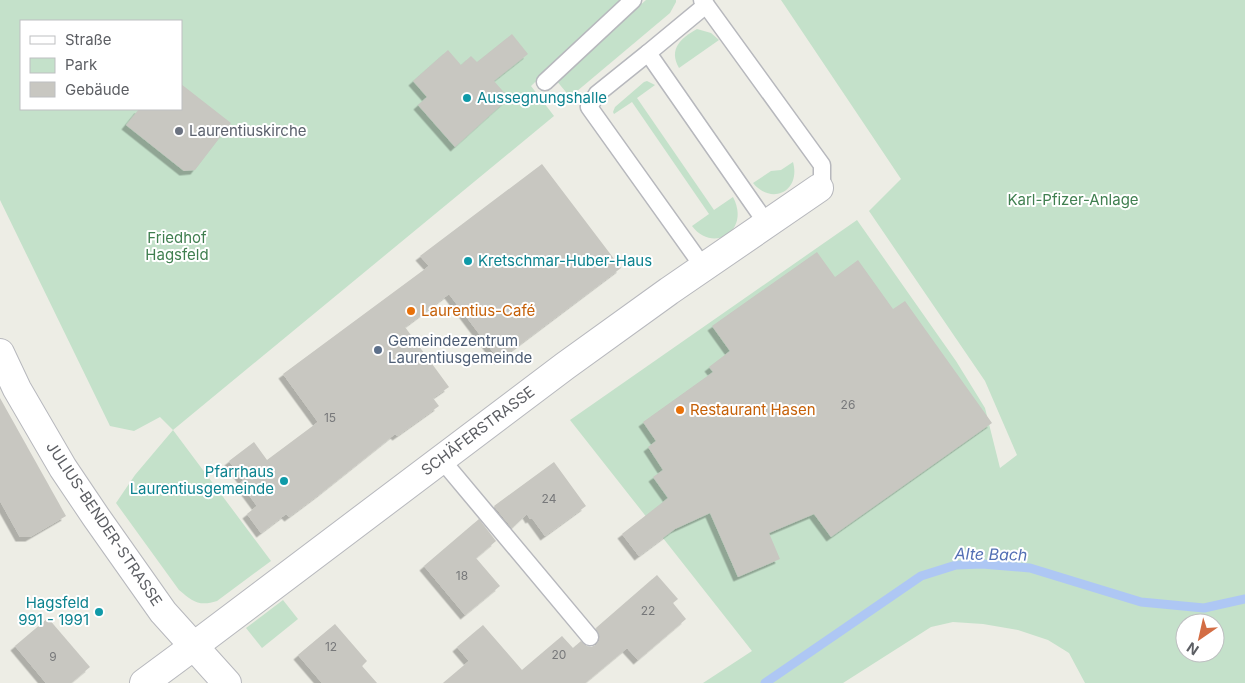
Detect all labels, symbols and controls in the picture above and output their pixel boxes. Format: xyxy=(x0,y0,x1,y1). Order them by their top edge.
legend xyxy=(20,20,182,110)
text: Straße xyxy=(65,30,112,49)
text: Park xyxy=(65,55,98,74)
text: Gebäude xyxy=(65,80,130,99)
place label: Aussegnungshalle xyxy=(477,88,607,107)
marker: Aussegnungshalle xyxy=(461,92,473,104)
place label: Laurentiuskirche xyxy=(189,121,307,140)
marker: Laurentiuskirche xyxy=(173,125,185,137)
park label: Karl-Pfizer-Anlage xyxy=(1007,190,1139,209)
park label: Friedhof Hagsfeld xyxy=(145,228,209,264)
place label: Kretschmar-Huber-Haus xyxy=(478,251,652,270)
marker: Kretschmar-Huber-Haus xyxy=(462,255,474,267)
place label: Laurentius-Café xyxy=(421,301,535,320)
marker: Laurentius-Café xyxy=(405,305,417,317)
place label: Gemeindezentrum Laurentiusgemeinde xyxy=(388,331,532,367)
marker: Gemeindezentrum Laurentiusgemeinde xyxy=(372,344,384,356)
street label: SCHÄFERSTRASSE xyxy=(417,382,538,479)
house number: 26 xyxy=(841,397,855,412)
place label: Restaurant Hasen xyxy=(690,400,816,419)
marker: Restaurant Hasen xyxy=(674,404,686,416)
house number: 15 xyxy=(324,410,336,425)
street label: JULIUS-BENDER-STRASSE xyxy=(42,438,167,609)
place label: Pfarrhaus Laurentiusgemeinde xyxy=(130,462,274,498)
marker: Pfarrhaus Laurentiusgemeinde xyxy=(278,475,290,487)
house number: 24 xyxy=(542,491,557,506)
water label: Alte Bach xyxy=(953,543,1028,565)
house number: 18 xyxy=(456,568,468,583)
place label: Hagsfeld 991 - 1991 xyxy=(18,593,89,629)
house number: 22 xyxy=(641,603,655,618)
marker: Hagsfeld 991 - 1991 xyxy=(93,606,105,618)
north arrow xyxy=(1175,613,1225,663)
house number: 12 xyxy=(325,639,337,654)
text: N xyxy=(1183,639,1202,659)
house number: 20 xyxy=(552,647,566,662)
house number: 9 xyxy=(49,649,57,664)

